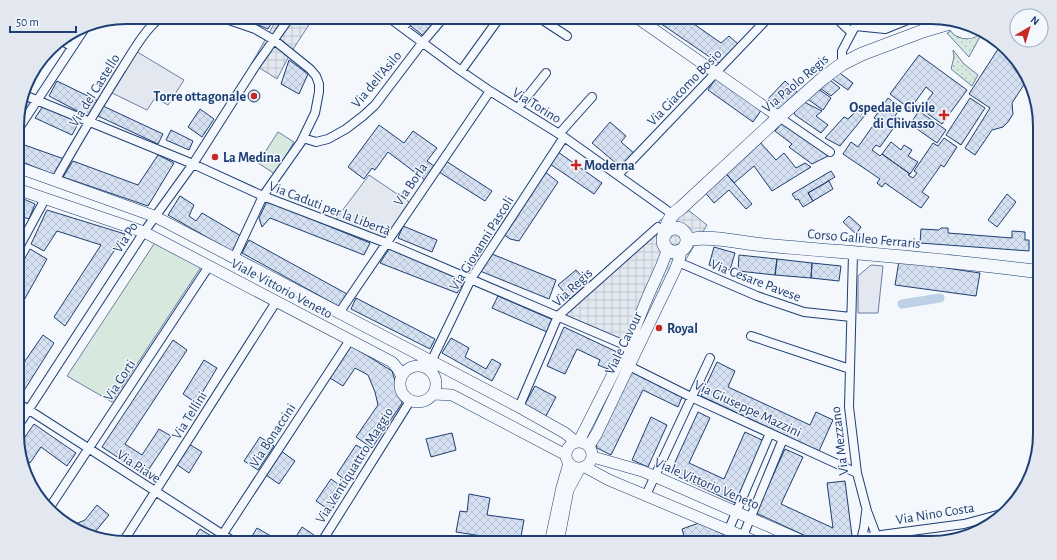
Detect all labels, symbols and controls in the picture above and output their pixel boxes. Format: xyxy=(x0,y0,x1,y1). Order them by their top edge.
scale bar xyxy=(10,8,76,34)
north arrow xyxy=(1009,8,1049,48)
text: N xyxy=(1028,14,1041,27)
text: 50 m xyxy=(16,16,39,28)
street label: Via Giacomo Bosio xyxy=(645,47,725,129)
street label: Via dell'Asilo xyxy=(349,49,404,111)
street label: Via del Castello xyxy=(67,52,123,129)
street label: Via Paolo Regis xyxy=(760,52,832,115)
street label: Via Torino xyxy=(510,85,563,126)
place label: Torre ottagonale xyxy=(153,90,246,104)
marker: Torre ottagonale xyxy=(249,91,259,101)
place label: Ospedale Civile di Chivasso xyxy=(849,101,935,131)
marker: Ospedale Civile di Chivasso xyxy=(938,109,950,121)
place label: La Medina xyxy=(223,151,281,165)
marker: La Medina xyxy=(210,152,220,162)
place label: Moderna xyxy=(584,159,635,173)
street label: Via Borla xyxy=(391,160,431,209)
marker: Moderna xyxy=(571,160,581,170)
street label: Via Caduti per la Libertà xyxy=(267,179,393,239)
street label: Via Giovanni Pascoli xyxy=(447,194,516,293)
street label: Via Po xyxy=(111,220,141,255)
street label: Corso Galileo Ferraris xyxy=(807,227,921,251)
street label: Viale Vittorio Veneto xyxy=(229,256,335,321)
street label: Via Cesare Pavese xyxy=(709,257,803,305)
street label: Via Regis xyxy=(550,266,595,310)
street label: Viale Cavour xyxy=(603,310,645,377)
place label: Royal xyxy=(667,322,698,336)
marker: Royal xyxy=(654,323,664,333)
street label: Via Corti xyxy=(101,357,138,404)
street label: Via Giuseppe Mazzini xyxy=(692,378,803,440)
street label: Via Tellini xyxy=(170,389,210,442)
street label: Via Bonaccini xyxy=(247,401,298,470)
street label: Via Ventiquattro Maggio xyxy=(314,405,396,526)
street label: Via Mezzano xyxy=(829,406,851,476)
street label: Via Piave xyxy=(114,448,163,486)
street label: Viale Vittorio Veneto xyxy=(652,456,761,512)
street label: Via Nino Costa xyxy=(895,501,976,527)

